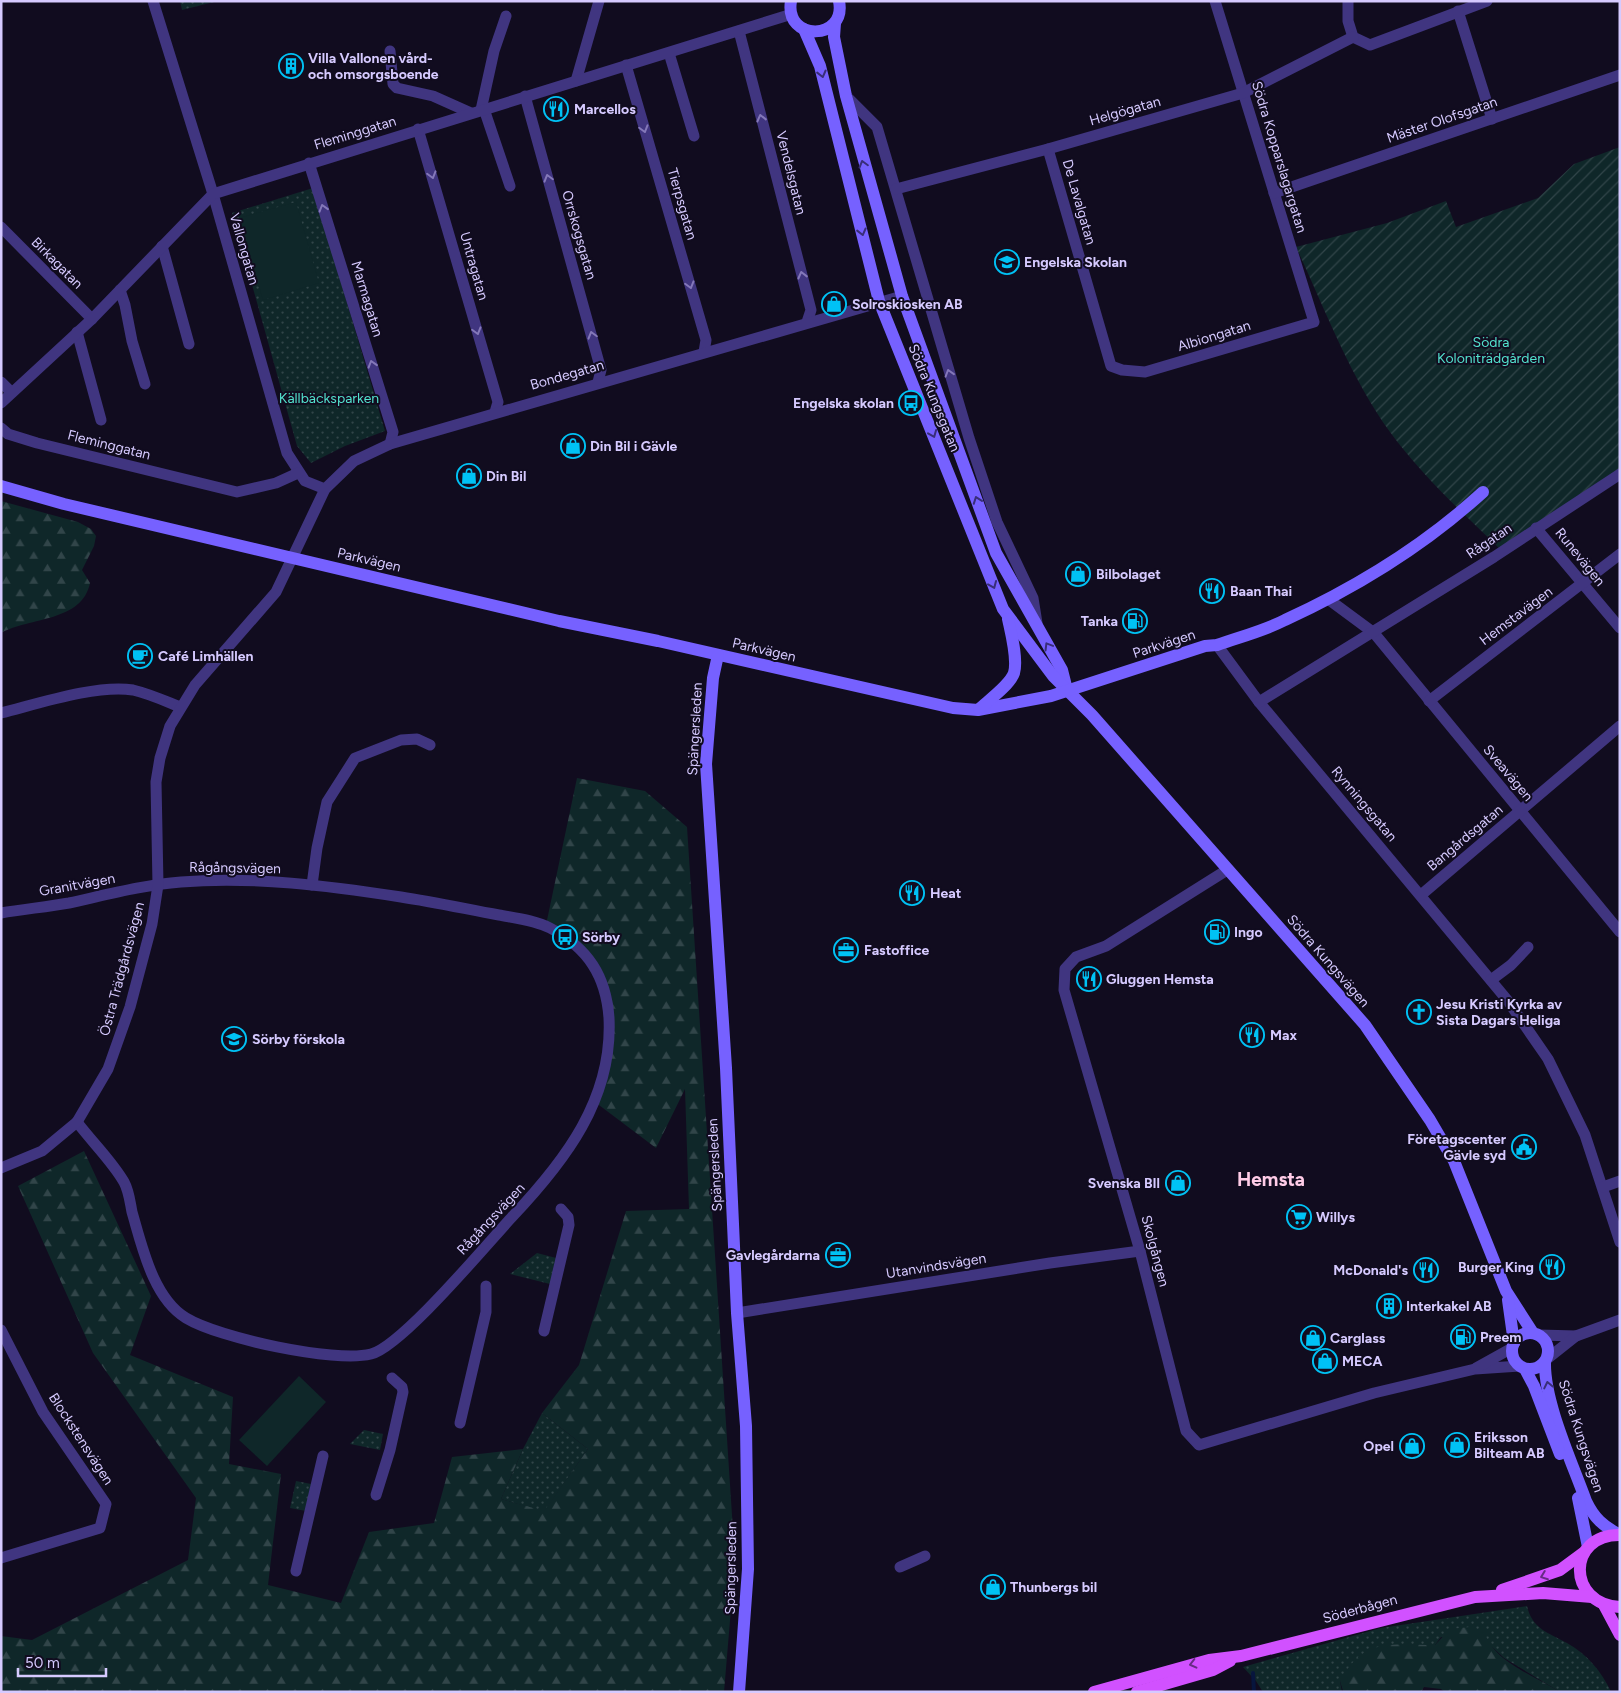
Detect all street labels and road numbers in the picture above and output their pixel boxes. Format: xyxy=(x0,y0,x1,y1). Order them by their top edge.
street label: Södra Kopparslagargatan xyxy=(1248,79,1310,235)
street label: Helgögatan xyxy=(1087,93,1163,129)
street label: Mäster Olofsgatan xyxy=(1384,93,1500,147)
street label: Fleminggatan xyxy=(312,112,398,154)
street label: Vendelsgatan xyxy=(772,129,810,217)
street label: De Lavalgatan xyxy=(1059,157,1099,247)
street label: Tierpsgatan xyxy=(664,166,700,242)
street label: Orrskogsgatan xyxy=(558,188,600,282)
street label: Vallongatan xyxy=(226,211,262,287)
street label: Untragatan xyxy=(456,230,492,302)
street label: Birkagatan xyxy=(28,234,86,292)
street label: Marmagatan xyxy=(347,259,387,339)
street label: Albiongatan xyxy=(1175,317,1253,355)
street label: Södra Kungsgatan xyxy=(905,342,963,455)
street label: Bondegatan xyxy=(528,356,606,394)
street label: Fleminggatan xyxy=(66,426,153,464)
street label: Rågatan xyxy=(1463,519,1515,562)
street label: Runevägen xyxy=(1551,524,1609,590)
street label: Parkvägen xyxy=(336,544,403,576)
street label: Hemstavägen xyxy=(1476,583,1556,649)
street label: Parkvägen xyxy=(1131,626,1198,662)
street label: Parkvägen xyxy=(731,634,798,666)
street label: Spängersleden xyxy=(684,682,706,776)
street label: Sveavägen xyxy=(1479,741,1537,805)
street label: Rynningsgatan xyxy=(1328,763,1401,845)
street label: Bangårdsgatan xyxy=(1424,801,1507,875)
street label: Rågångsvägen xyxy=(189,859,281,877)
street label: Granitvägen xyxy=(38,870,117,900)
street label: Östra Trädgårdsvägen xyxy=(96,900,148,1038)
street label: Södra Kungsvägen xyxy=(1283,911,1373,1011)
street label: Spängersleden xyxy=(704,1118,726,1212)
street label: Rågångsvägen xyxy=(453,1179,529,1258)
street label: Skolgången xyxy=(1137,1213,1173,1289)
street label: Utanvindsvägen xyxy=(885,1250,987,1282)
street label: Södra Kungsvägen xyxy=(1555,1378,1607,1495)
street label: Blockstensvägen xyxy=(45,1390,117,1488)
street label: Spängersleden xyxy=(722,1521,740,1615)
street label: Söderbågen xyxy=(1321,1591,1399,1627)

